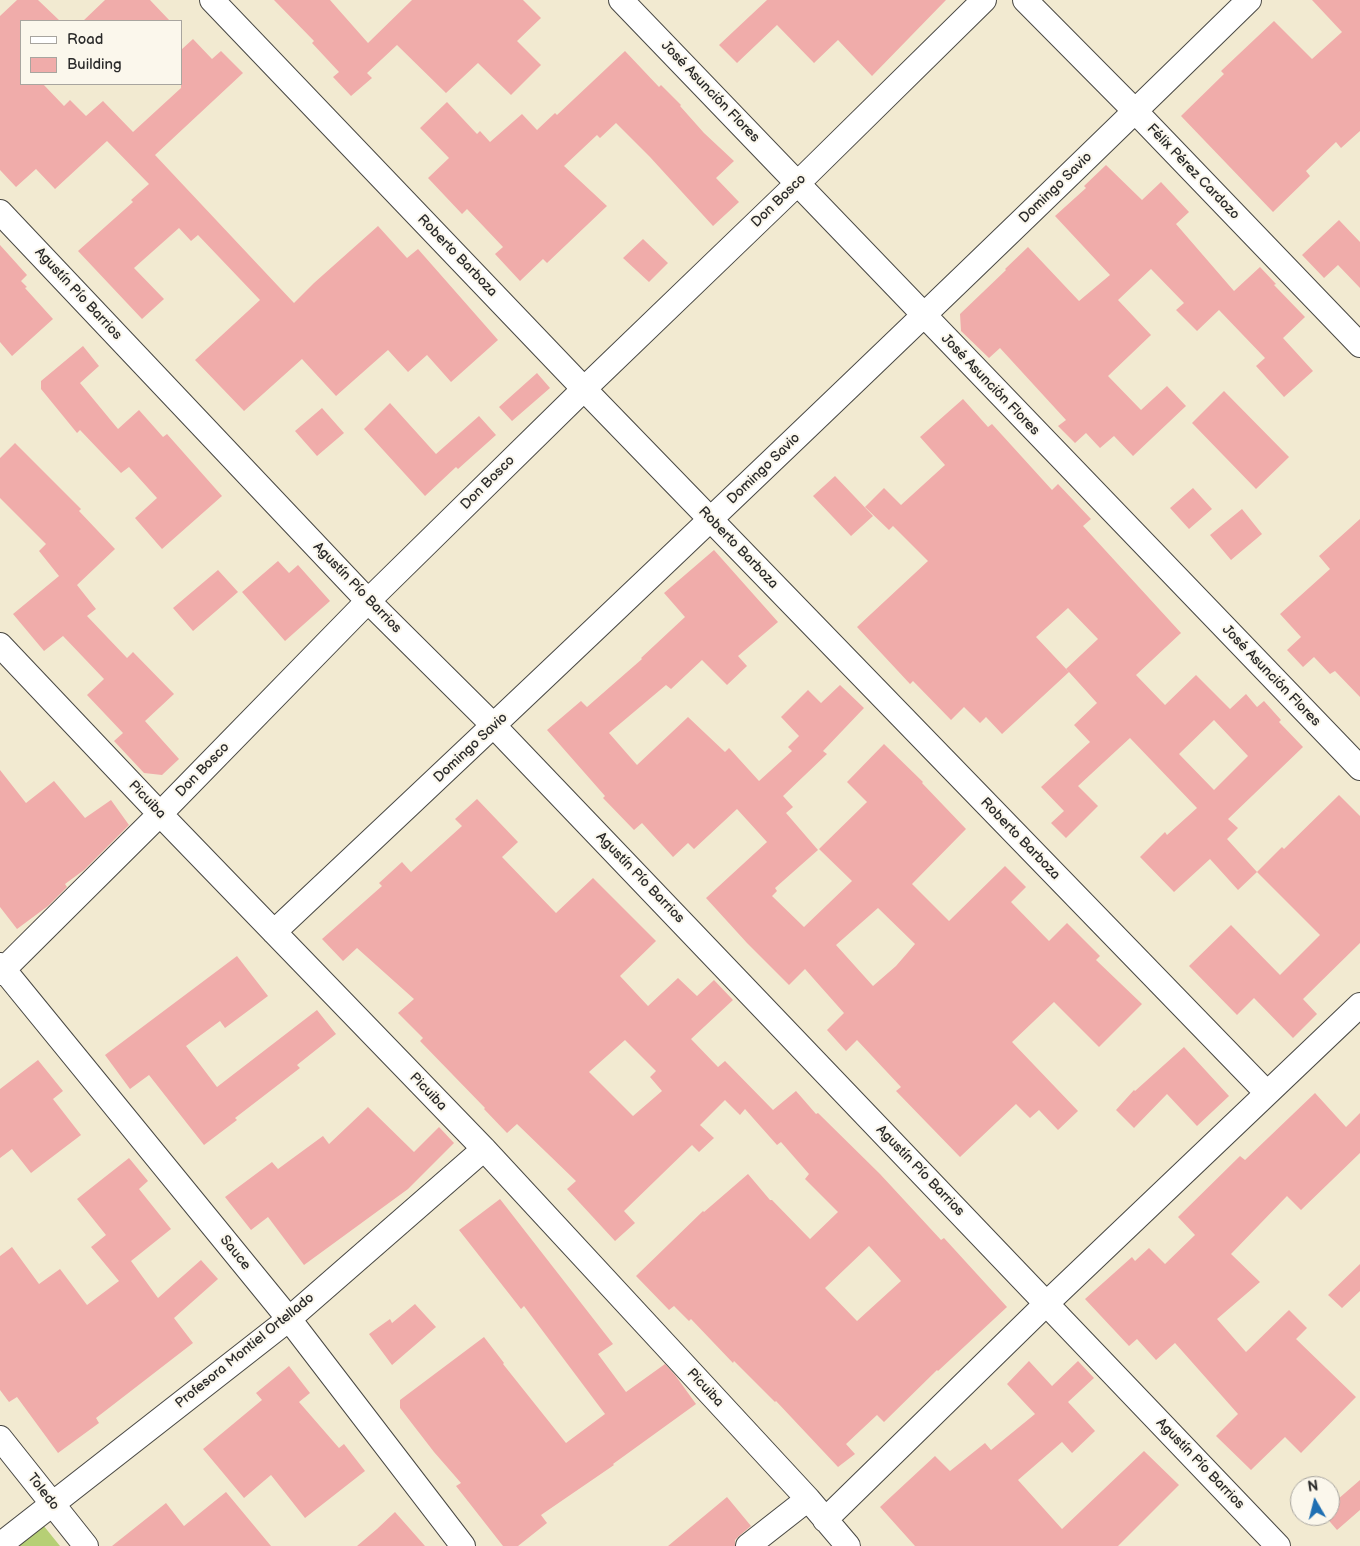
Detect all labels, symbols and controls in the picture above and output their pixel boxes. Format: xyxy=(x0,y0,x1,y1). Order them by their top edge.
legend xyxy=(20,20,182,85)
text: Road xyxy=(67,30,103,49)
street label: José Asunción Flores xyxy=(657,38,763,146)
text: Building xyxy=(67,55,122,74)
street label: Félix Pérez Cardozo xyxy=(1143,121,1243,223)
street label: Domingo Savio xyxy=(1016,149,1096,227)
street label: Don Bosco xyxy=(748,171,810,231)
street label: Roberto Barboza xyxy=(414,211,500,301)
street label: Agustín Pío Barrios xyxy=(31,244,125,344)
street label: José Asunción Flores xyxy=(937,331,1043,439)
street label: Domingo Savio xyxy=(724,430,804,508)
street label: Don Bosco xyxy=(457,452,519,514)
street label: Roberto Barboza xyxy=(695,503,781,593)
street label: Agustín Pío Barrios xyxy=(309,539,405,637)
street label: José Asunción Flores xyxy=(1218,622,1324,730)
street label: Domingo Savio xyxy=(431,709,511,787)
street label: Don Bosco xyxy=(173,739,233,801)
street label: Picuiba xyxy=(125,777,169,823)
street label: Roberto Barboza xyxy=(977,794,1063,884)
street label: Agustín Pío Barrios xyxy=(592,829,688,927)
street label: Picuiba xyxy=(406,1069,450,1115)
street label: Agustín Pío Barrios xyxy=(872,1122,968,1220)
street label: Sauce xyxy=(216,1232,254,1274)
street label: Profesora Montiel Ortellado xyxy=(172,1290,318,1412)
street label: Picuiba xyxy=(683,1365,727,1411)
street label: Agustín Pío Barrios xyxy=(1152,1415,1248,1513)
street label: Toledo xyxy=(23,1470,63,1514)
north arrow xyxy=(1290,1476,1340,1526)
text: N xyxy=(1307,1477,1319,1496)

